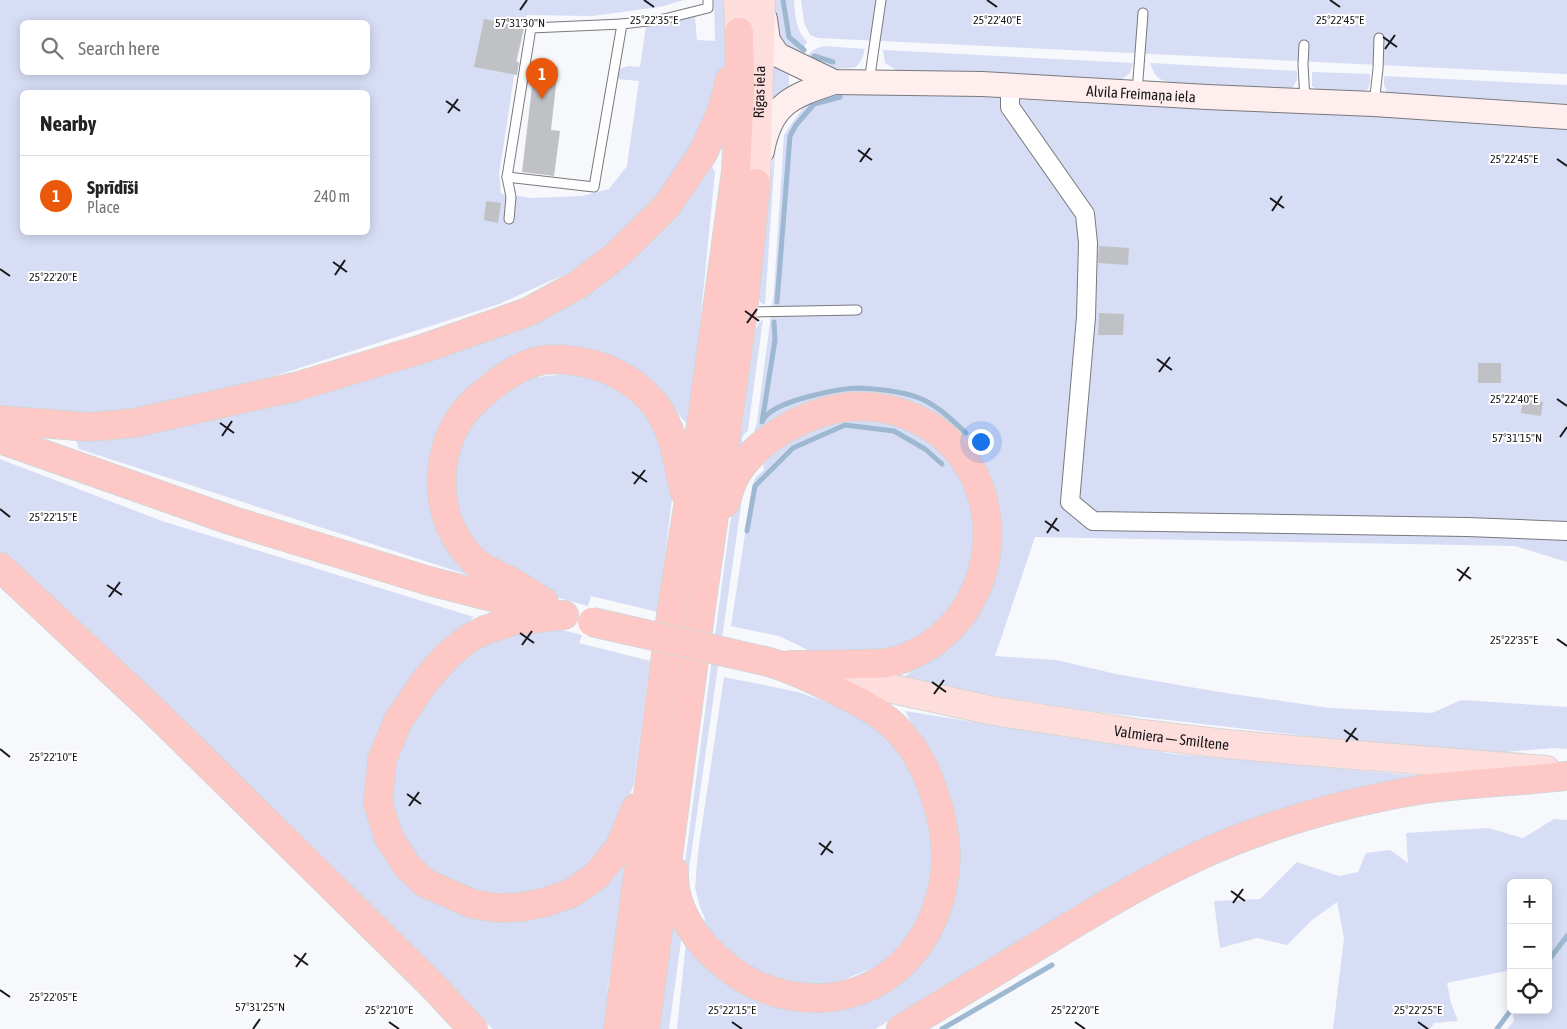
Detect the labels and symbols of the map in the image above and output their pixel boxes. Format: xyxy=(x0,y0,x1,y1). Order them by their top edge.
text: 25°22'35"E xyxy=(630,13,678,27)
text: 25°22'40"E xyxy=(973,13,1021,27)
text: 25°22'45"E xyxy=(1316,13,1364,27)
text: 57°31'30"N xyxy=(495,16,545,30)
pin: 1 xyxy=(526,58,558,99)
street label: Rīgas iela xyxy=(749,65,768,119)
street label: Alvila Freimaņa iela xyxy=(1086,82,1196,105)
text: 25°22'45"E xyxy=(1490,152,1538,166)
text: 25°22'20"E xyxy=(29,270,77,284)
text: 25°22'40"E xyxy=(1490,392,1538,406)
your location xyxy=(968,429,994,455)
text: 57°31'15"N xyxy=(1492,431,1542,445)
text: 25°22'15"E xyxy=(29,510,77,524)
text: 25°22'35"E xyxy=(1490,633,1538,647)
street label: Valmiera — Smiltene xyxy=(1113,721,1230,753)
text: 25°22'10"E xyxy=(29,750,77,764)
text: 25°22'05"E xyxy=(29,990,77,1004)
text: 57°31'25"N xyxy=(235,1000,285,1014)
text: 25°22'10"E xyxy=(365,1003,413,1017)
text: 25°22'15"E xyxy=(708,1003,756,1017)
text: 25°22'20"E xyxy=(1051,1003,1099,1017)
text: 25°22'25"E xyxy=(1394,1003,1442,1017)

